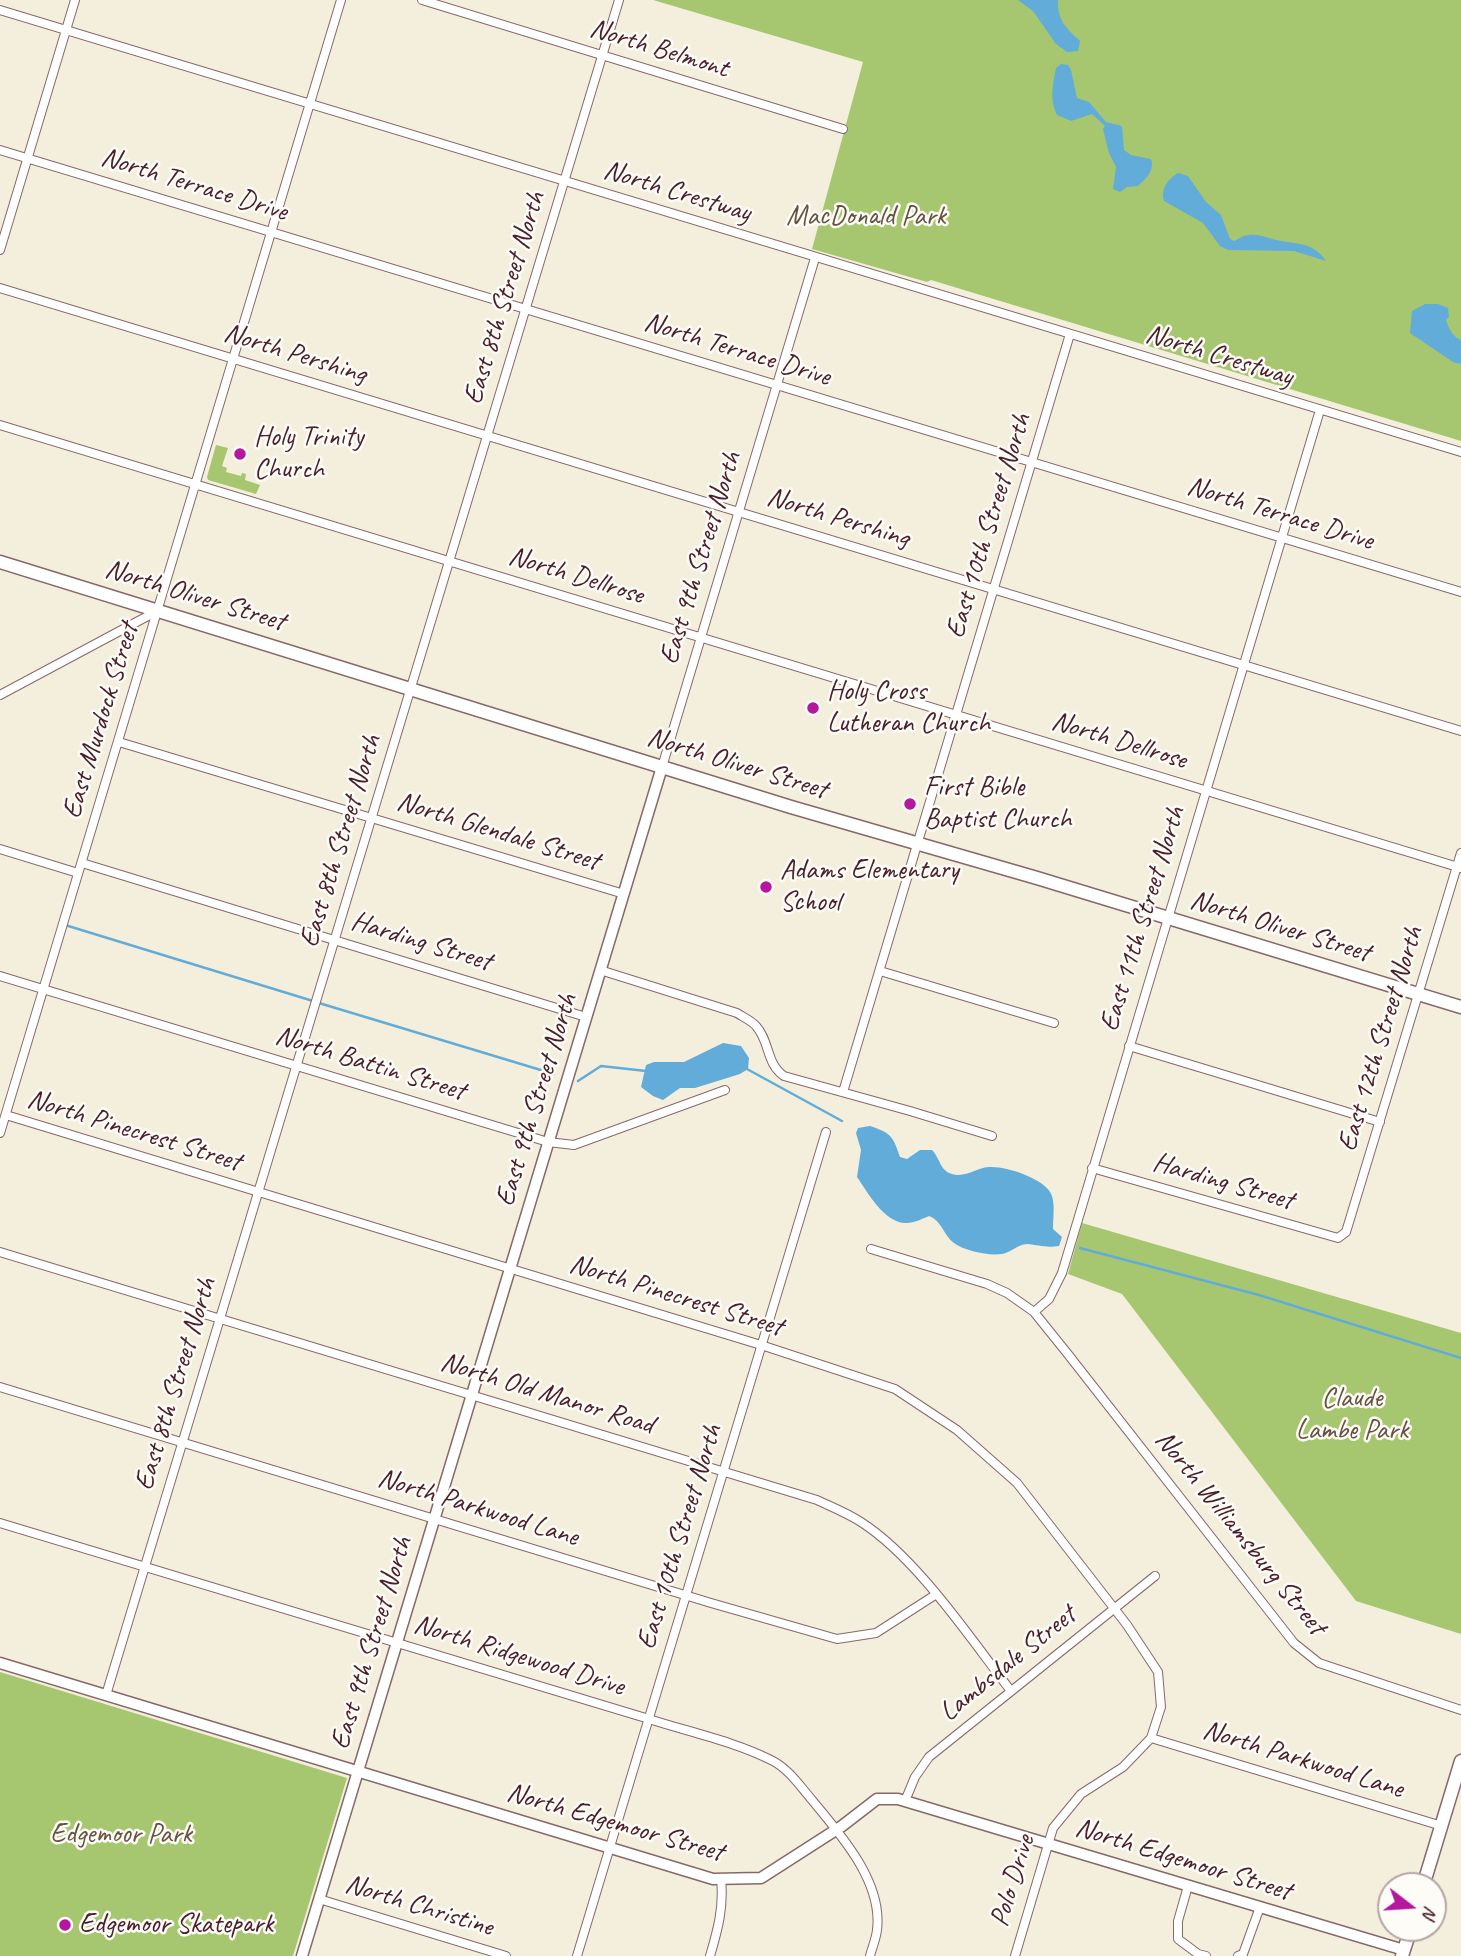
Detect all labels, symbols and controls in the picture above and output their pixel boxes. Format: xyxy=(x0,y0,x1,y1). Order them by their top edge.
street label: North Belmont xyxy=(586,12,732,86)
street label: North Terrace Drive xyxy=(97,141,291,229)
street label: North Crestway xyxy=(599,154,755,230)
street label: East 8th Street North xyxy=(457,188,553,408)
park label: MacDonald Park xyxy=(786,200,946,234)
street label: North Terrace Drive xyxy=(640,306,834,394)
street label: North Pershing xyxy=(220,316,370,392)
street label: North Crestway xyxy=(1141,318,1297,394)
street label: East 10th Street North xyxy=(939,410,1039,642)
place label: Holy Trinity Church xyxy=(254,421,363,487)
marker: Holy Trinity Church xyxy=(232,446,248,462)
street label: East 9th Street North xyxy=(653,448,749,668)
street label: North Terrace Drive xyxy=(1183,470,1377,558)
street label: North Pershing xyxy=(763,480,913,556)
street label: North Dellrose xyxy=(504,540,648,612)
street label: North Oliver Street xyxy=(101,553,289,639)
street label: East Murdock Street xyxy=(55,619,147,823)
place label: Holy Cross Lutheran Church xyxy=(827,675,990,741)
marker: Holy Cross Lutheran Church xyxy=(805,700,821,716)
street label: North Dellrose xyxy=(1047,705,1191,777)
street label: North Oliver Street xyxy=(643,721,831,807)
street label: East 8th Street North xyxy=(293,731,389,951)
place label: First Bible Baptist Church xyxy=(924,771,1072,837)
street label: North Glendale Street xyxy=(393,785,603,879)
marker: First Bible Baptist Church xyxy=(902,796,918,812)
street label: East 11th Street North xyxy=(1093,803,1193,1035)
place label: Adams Elementary School xyxy=(780,854,959,920)
marker: Adams Elementary School xyxy=(758,879,774,895)
street label: North Oliver Street xyxy=(1186,884,1374,970)
street label: Harding Street xyxy=(347,905,495,979)
street label: East 12th Street North xyxy=(1331,923,1431,1155)
street label: East 9th Street North xyxy=(489,990,585,1210)
street label: North Battin Street xyxy=(271,1019,469,1109)
street label: North Pinecrest Street xyxy=(23,1083,245,1179)
street label: Harding Street xyxy=(1149,1146,1297,1218)
street label: North Pinecrest Street xyxy=(565,1248,787,1344)
street label: East 8th Street North xyxy=(128,1274,224,1494)
street label: North Old Manor Road xyxy=(436,1346,658,1442)
park label: Claude Lambe Park xyxy=(1296,1382,1408,1448)
street label: East 10th Street North xyxy=(630,1421,730,1653)
street label: North Williamsburg Street xyxy=(1147,1424,1333,1642)
street label: North Parkwood Lane xyxy=(374,1462,582,1554)
street label: East 9th Street North xyxy=(324,1533,420,1753)
street label: Lambsdale Street xyxy=(933,1599,1083,1729)
street label: North Ridgewood Drive xyxy=(410,1608,628,1704)
street label: North Parkwood Lane xyxy=(1199,1714,1407,1806)
street label: North Edgemoor Street xyxy=(503,1776,727,1870)
street label: North Edgemoor Street xyxy=(1071,1811,1295,1909)
park label: Edgemoor Park xyxy=(50,1818,192,1852)
street label: Polo Drive xyxy=(983,1831,1043,1931)
street label: North Christine xyxy=(341,1868,497,1944)
north arrow xyxy=(1377,1872,1447,1942)
text: N xyxy=(1417,1903,1443,1922)
place label: Edgemoor Skatepark xyxy=(79,1908,273,1942)
marker: Edgemoor Skatepark xyxy=(57,1917,73,1933)

